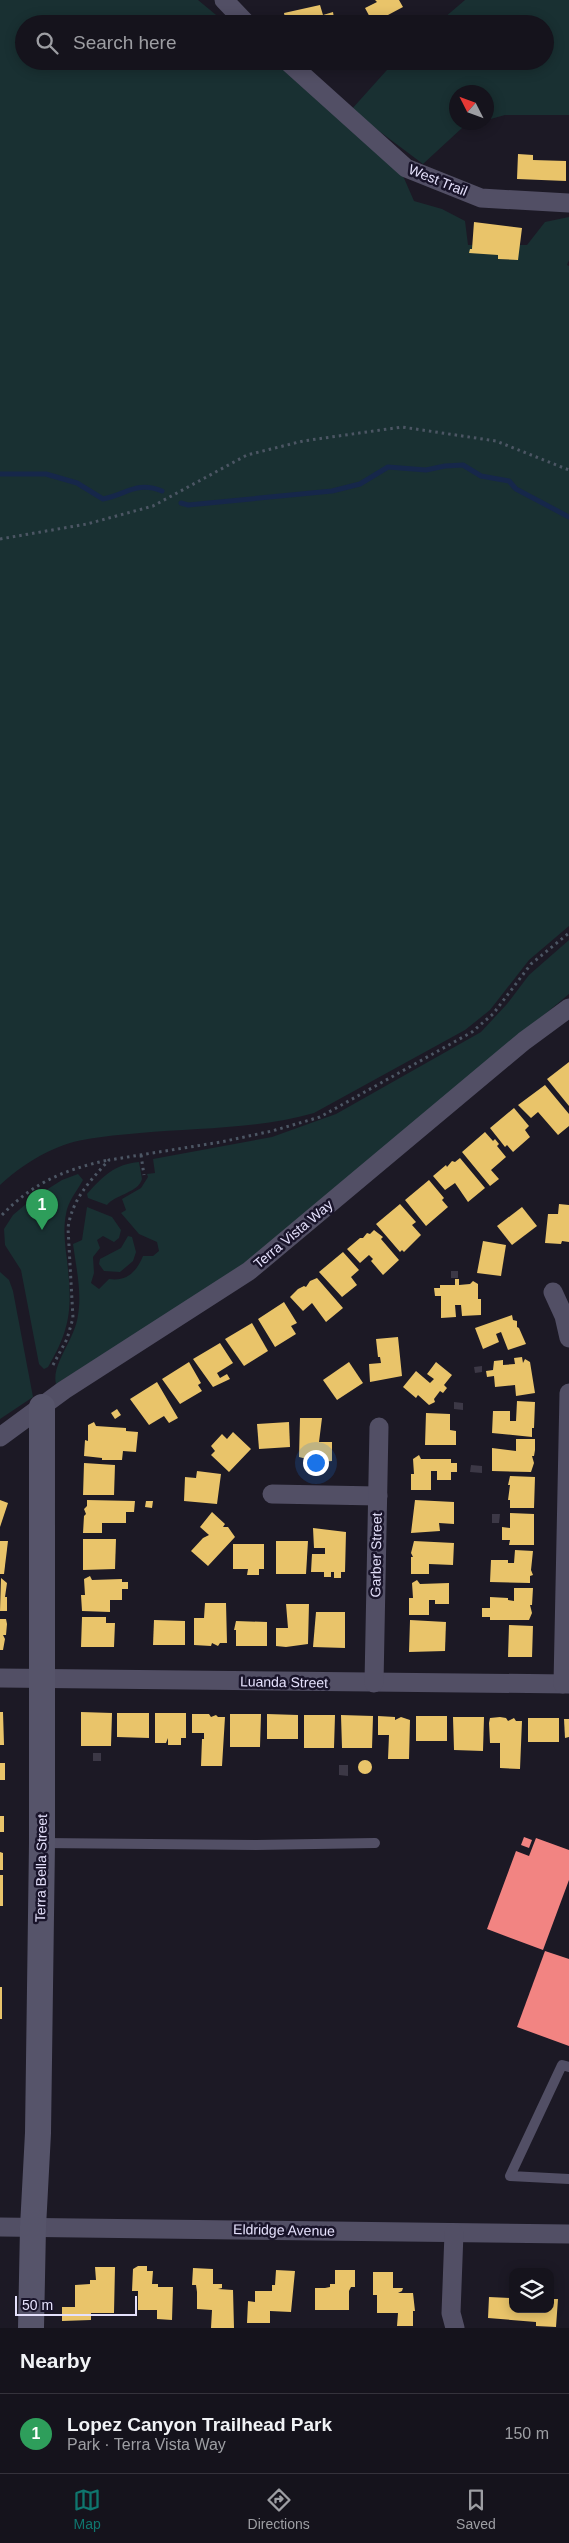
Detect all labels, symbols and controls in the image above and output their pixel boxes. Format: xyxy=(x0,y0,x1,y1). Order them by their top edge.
search box xyxy=(15,15,554,70)
icon: search xyxy=(33,29,61,57)
text: Search here xyxy=(73,32,177,53)
north arrow xyxy=(449,85,494,130)
street label: West Trail xyxy=(406,161,470,199)
pin: 1 xyxy=(26,1189,58,1230)
street label: Terra Vista Way xyxy=(250,1196,336,1272)
your location xyxy=(303,1450,329,1476)
street label: Garber Street xyxy=(367,1512,385,1598)
street label: Luanda Street xyxy=(240,1673,328,1691)
street label: Terra Bella Street xyxy=(32,1814,50,1922)
street label: Eldridge Avenue xyxy=(233,2221,335,2239)
map controls xyxy=(509,2268,554,2313)
button: layers xyxy=(509,2268,554,2313)
scale bar xyxy=(15,2293,138,2316)
text: 50 m xyxy=(22,2297,53,2313)
text: Nearby xyxy=(20,2349,91,2372)
text: Lopez Canyon Trailhead Park xyxy=(67,2414,332,2435)
text: 1 xyxy=(32,2425,40,2442)
text: 150 m xyxy=(505,2425,549,2442)
text: Park · Terra Vista Way xyxy=(67,2436,226,2453)
tab: Map xyxy=(73,2486,101,2532)
tab: Directions xyxy=(248,2486,310,2532)
tab: Saved xyxy=(456,2486,496,2532)

